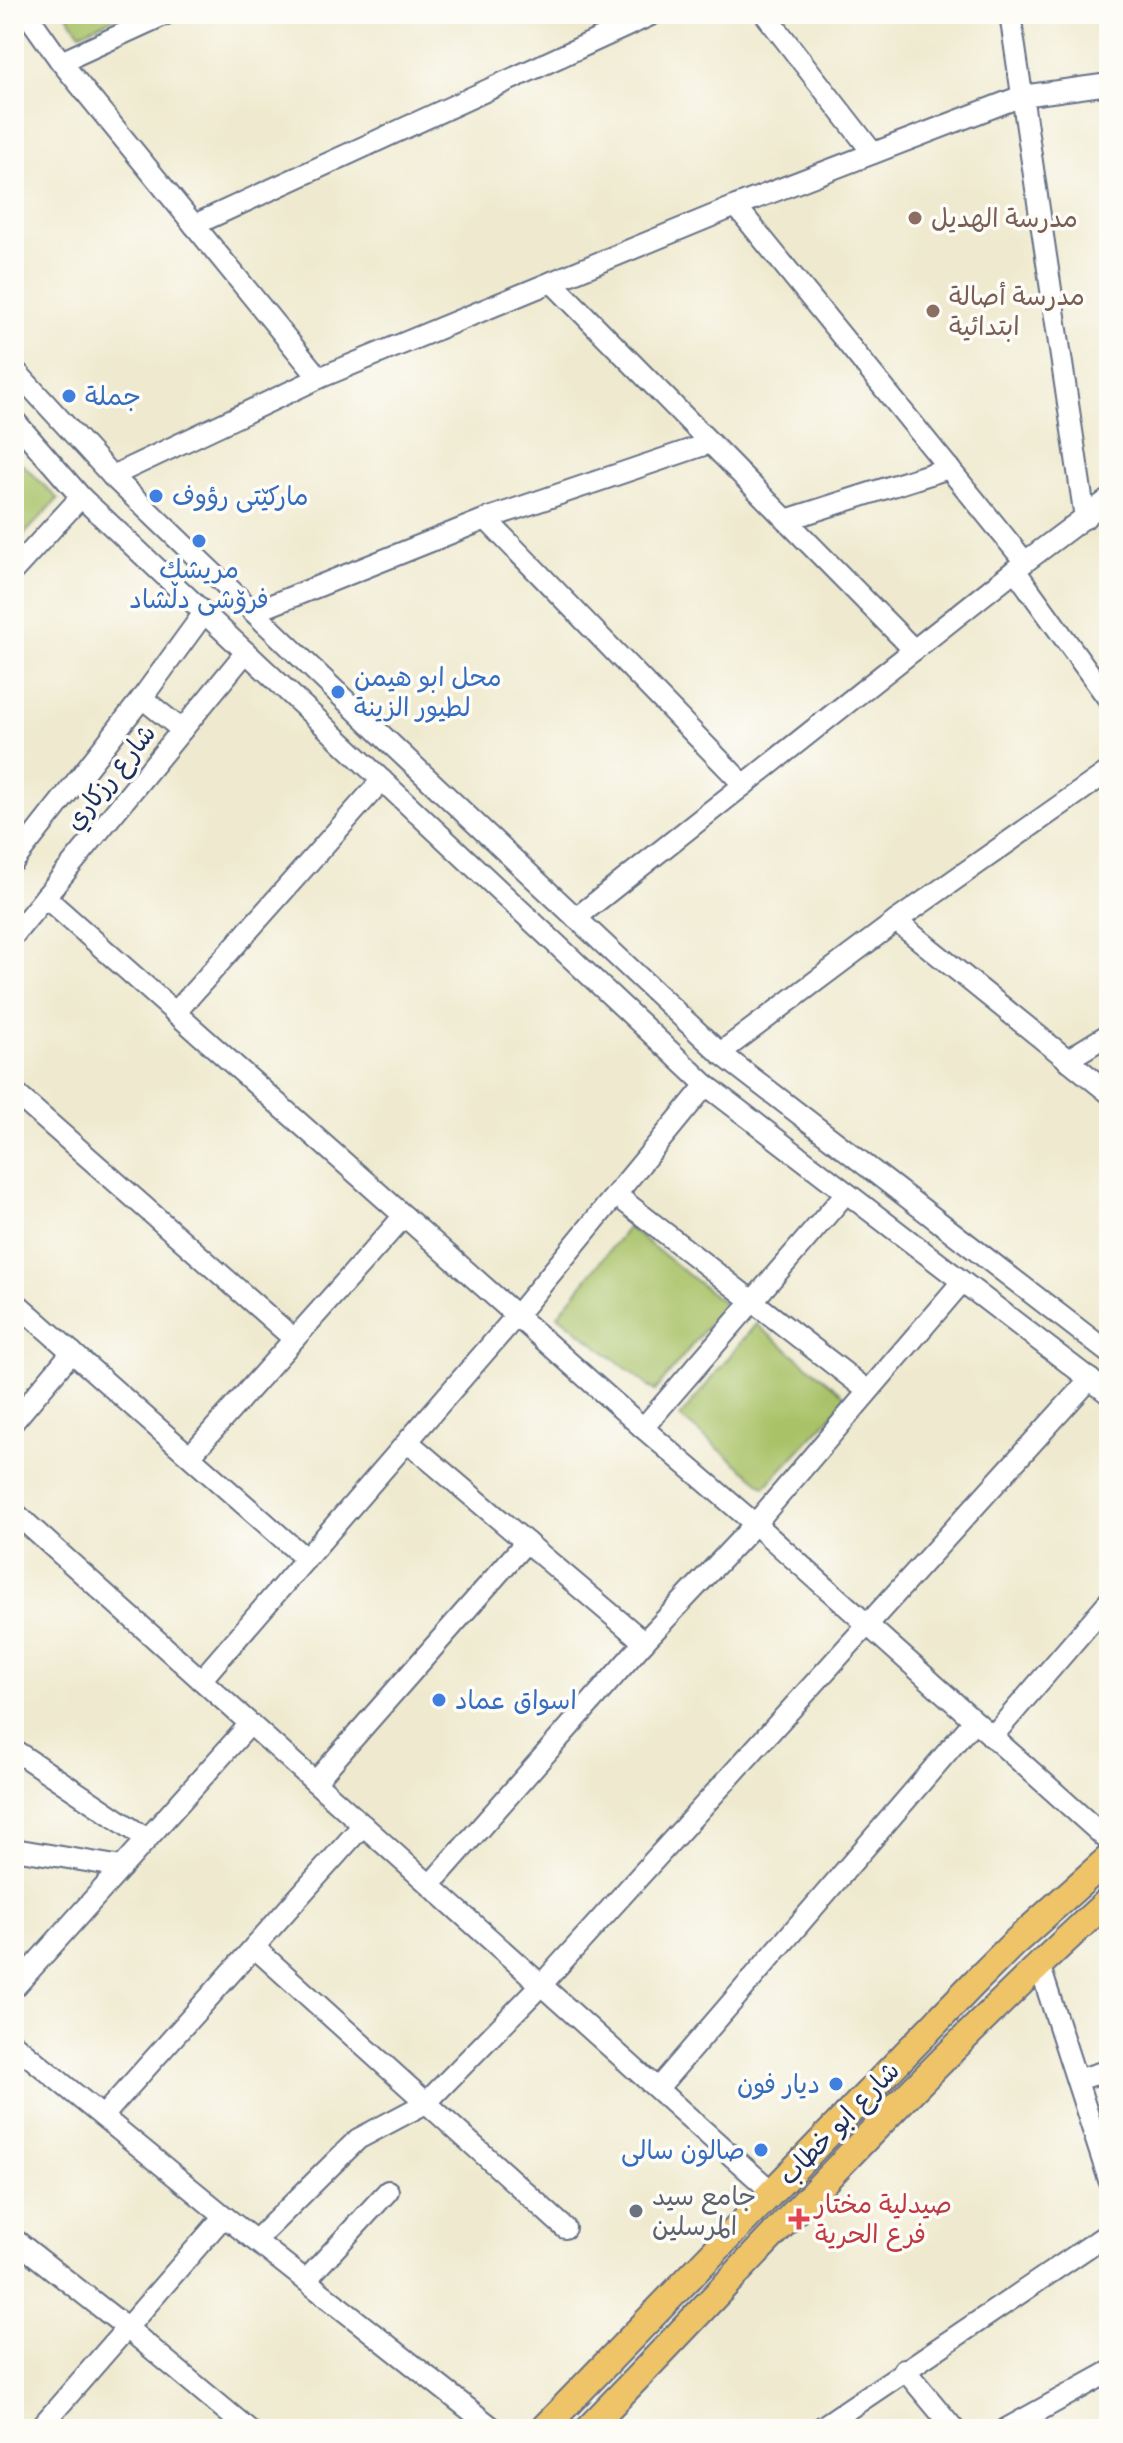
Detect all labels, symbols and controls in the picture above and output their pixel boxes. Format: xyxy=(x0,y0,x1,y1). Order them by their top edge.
place label: مدرسة الهديل xyxy=(931,195,1078,241)
marker: مدرسة الهديل xyxy=(906,209,924,227)
place label: مدرسة أصالة ابتدائية xyxy=(949,273,1085,349)
marker: مدرسة أصالة ابتدائية xyxy=(924,302,942,320)
place label: جملة xyxy=(85,373,141,419)
marker: جملة xyxy=(60,387,78,405)
place label: ماركێتى رؤوف xyxy=(172,473,309,519)
marker: ماركێتى رؤوف xyxy=(147,487,165,505)
marker: مريشك فرۆشى دڵشاد xyxy=(190,532,208,550)
place label: مريشك فرۆشى دڵشاد xyxy=(129,546,269,622)
place label: محل ابو هيمن لطيور الزينة xyxy=(354,654,502,730)
marker: محل ابو هيمن لطيور الزينة xyxy=(329,683,347,701)
street label: شارع رزكاري xyxy=(52,713,168,841)
place label: اسواق عماد xyxy=(455,1677,577,1723)
marker: اسواق عماد xyxy=(430,1691,448,1709)
street label: شارع ابو خطاب xyxy=(767,2049,911,2197)
place label: ديار فون xyxy=(737,2061,820,2107)
marker: ديار فون xyxy=(827,2075,845,2093)
place label: صالون سالى xyxy=(621,2127,745,2173)
marker: صالون سالى xyxy=(752,2141,770,2159)
place label: جامع سيد المرسلين xyxy=(652,2173,756,2249)
place label: صيدلية مختار فرع الحرية xyxy=(813,2181,952,2257)
marker: جامع سيد المرسلين xyxy=(627,2202,645,2220)
marker: صيدلية مختار فرع الحرية xyxy=(790,2210,808,2228)

